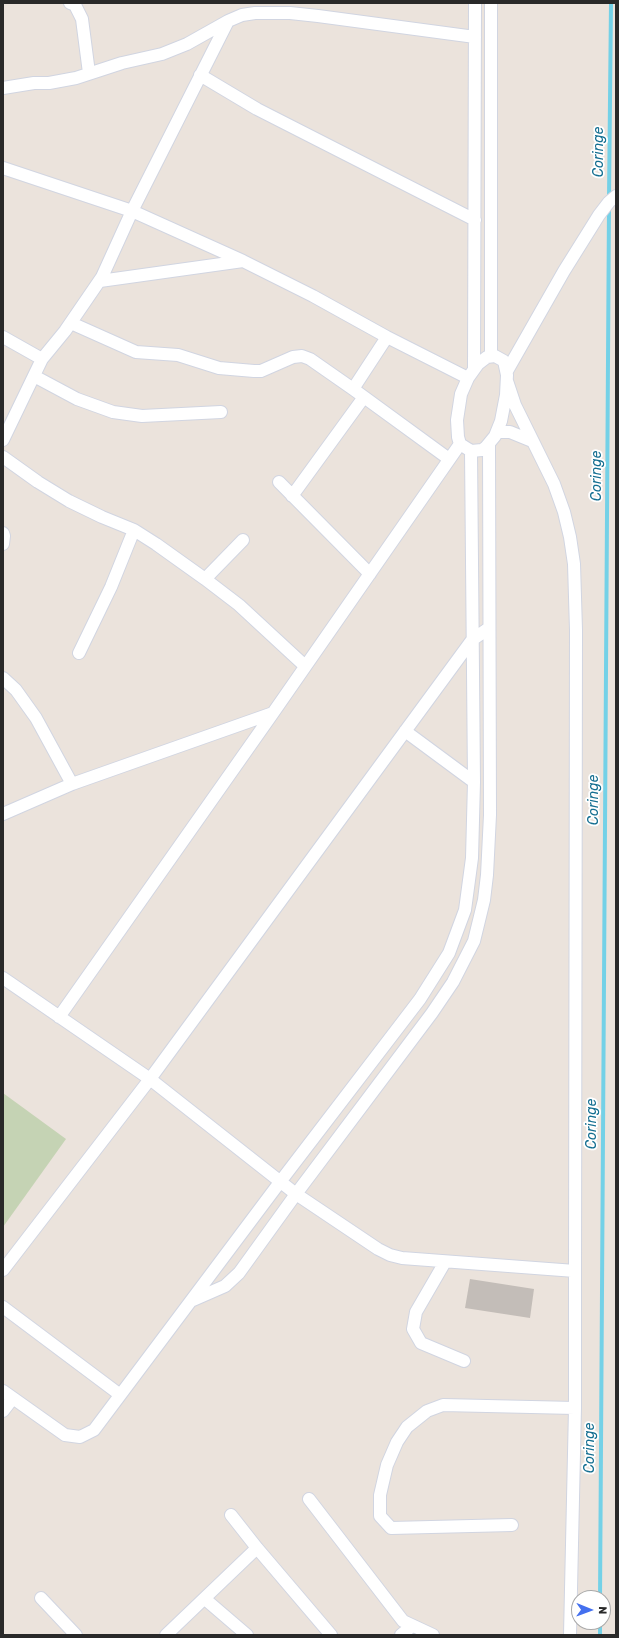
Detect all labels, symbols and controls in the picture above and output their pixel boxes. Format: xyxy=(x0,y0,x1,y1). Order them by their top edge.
water label: Coringe xyxy=(591,127,607,177)
water label: Coringe xyxy=(589,451,605,501)
water label: Coringe xyxy=(586,775,602,825)
water label: Coringe xyxy=(584,1099,600,1149)
water label: Coringe xyxy=(582,1423,598,1473)
north arrow xyxy=(571,1590,611,1630)
text: N xyxy=(596,1606,609,1614)

